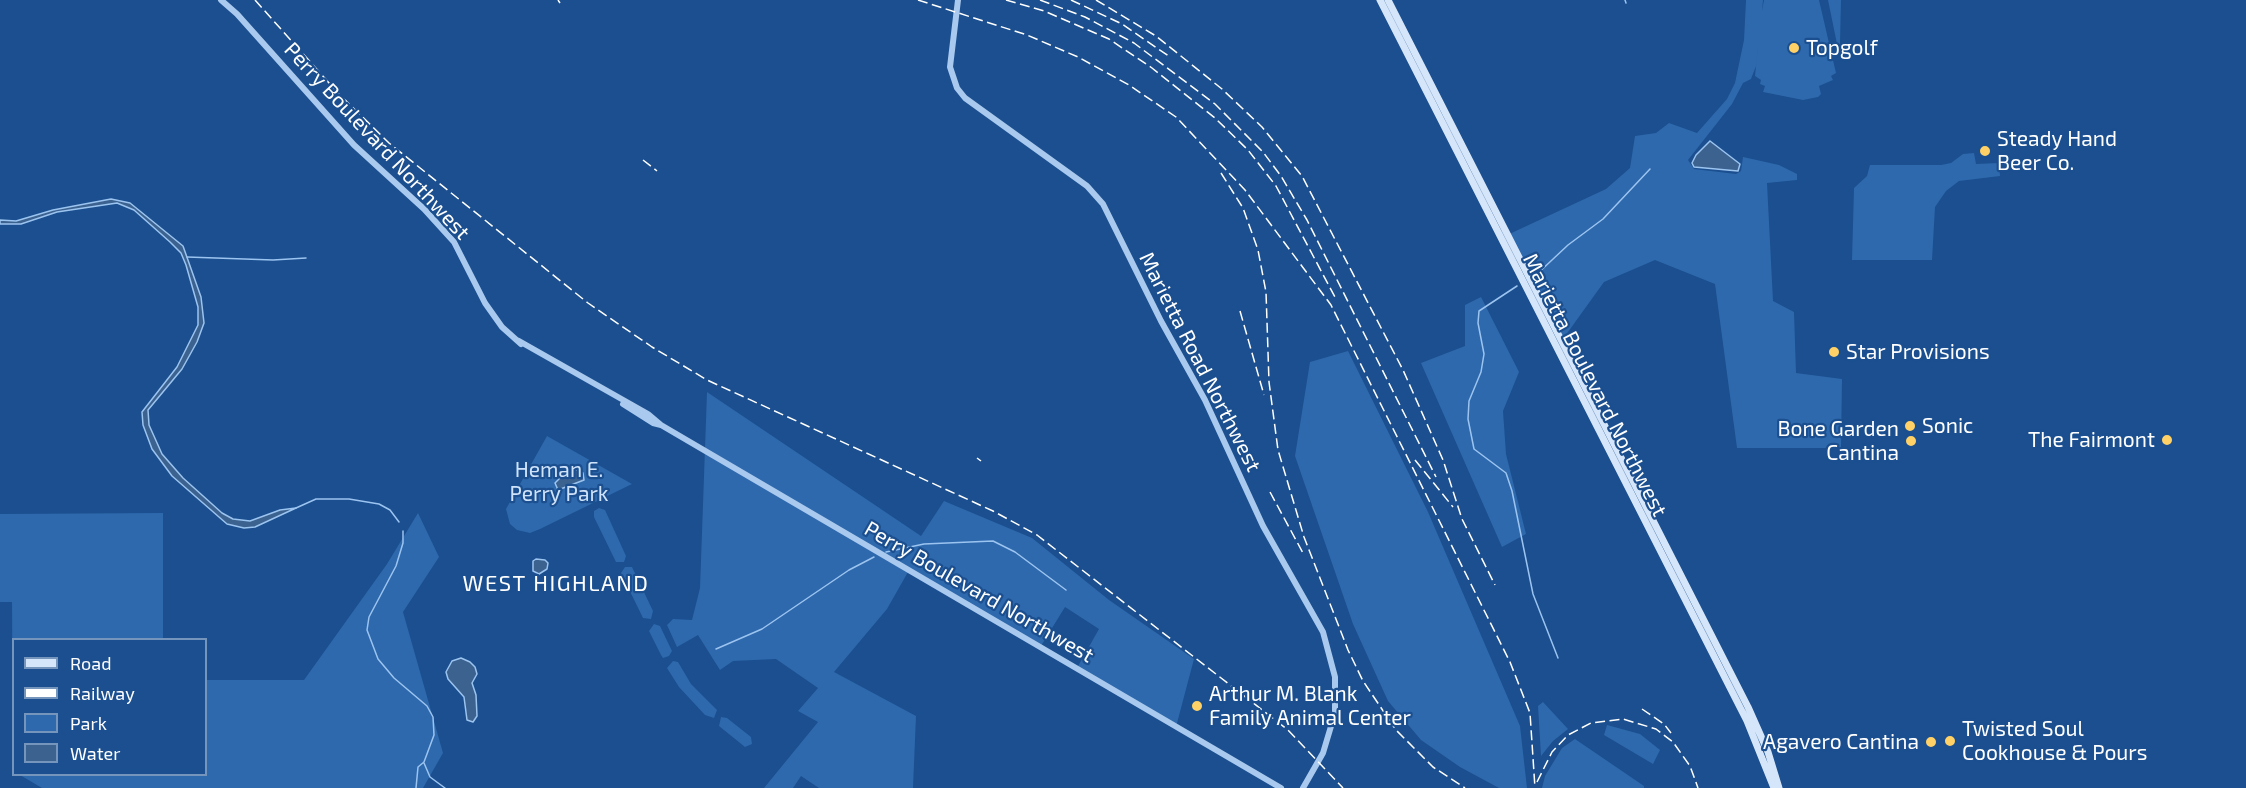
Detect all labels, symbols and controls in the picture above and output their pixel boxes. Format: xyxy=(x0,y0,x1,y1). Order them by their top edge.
place label: Topgolf xyxy=(1806,35,1878,61)
street label: Perry Boulevard Northwest xyxy=(279,37,475,245)
marker: Topgolf xyxy=(1787,41,1801,55)
place label: Steady Hand Beer Co. xyxy=(1997,126,2117,176)
marker: Steady Hand Beer Co. xyxy=(1978,144,1992,158)
street label: Marietta Road Northwest xyxy=(1134,248,1266,476)
street label: Marietta Boulevard Northwest xyxy=(1518,249,1672,521)
place label: Star Provisions xyxy=(1846,339,1990,365)
marker: Star Provisions xyxy=(1827,345,1841,359)
place label: Sonic xyxy=(1922,413,1973,439)
place label: Bone Garden Cantina xyxy=(1777,416,1899,466)
marker: Sonic xyxy=(1903,419,1917,433)
place label: The Fairmont xyxy=(2028,427,2155,453)
marker: The Fairmont xyxy=(2160,433,2174,447)
marker: Bone Garden Cantina xyxy=(1904,434,1918,448)
park label: Heman E. Perry Park xyxy=(509,457,609,507)
street label: Perry Boulevard Northwest xyxy=(860,516,1098,668)
district label: WEST HIGHLAND xyxy=(463,571,649,597)
legend xyxy=(12,638,207,776)
text: Road xyxy=(70,652,111,674)
place label: Arthur M. Blank Family Animal Center xyxy=(1209,681,1411,731)
text: Railway xyxy=(70,682,135,704)
marker: Arthur M. Blank Family Animal Center xyxy=(1190,699,1204,713)
text: Park xyxy=(70,712,107,734)
place label: Twisted Soul Cookhouse & Pours xyxy=(1962,716,2147,766)
place label: Agavero Cantina xyxy=(1763,729,1919,755)
marker: Twisted Soul Cookhouse & Pours xyxy=(1943,734,1957,748)
marker: Agavero Cantina xyxy=(1924,735,1938,749)
text: Water xyxy=(70,742,120,764)

